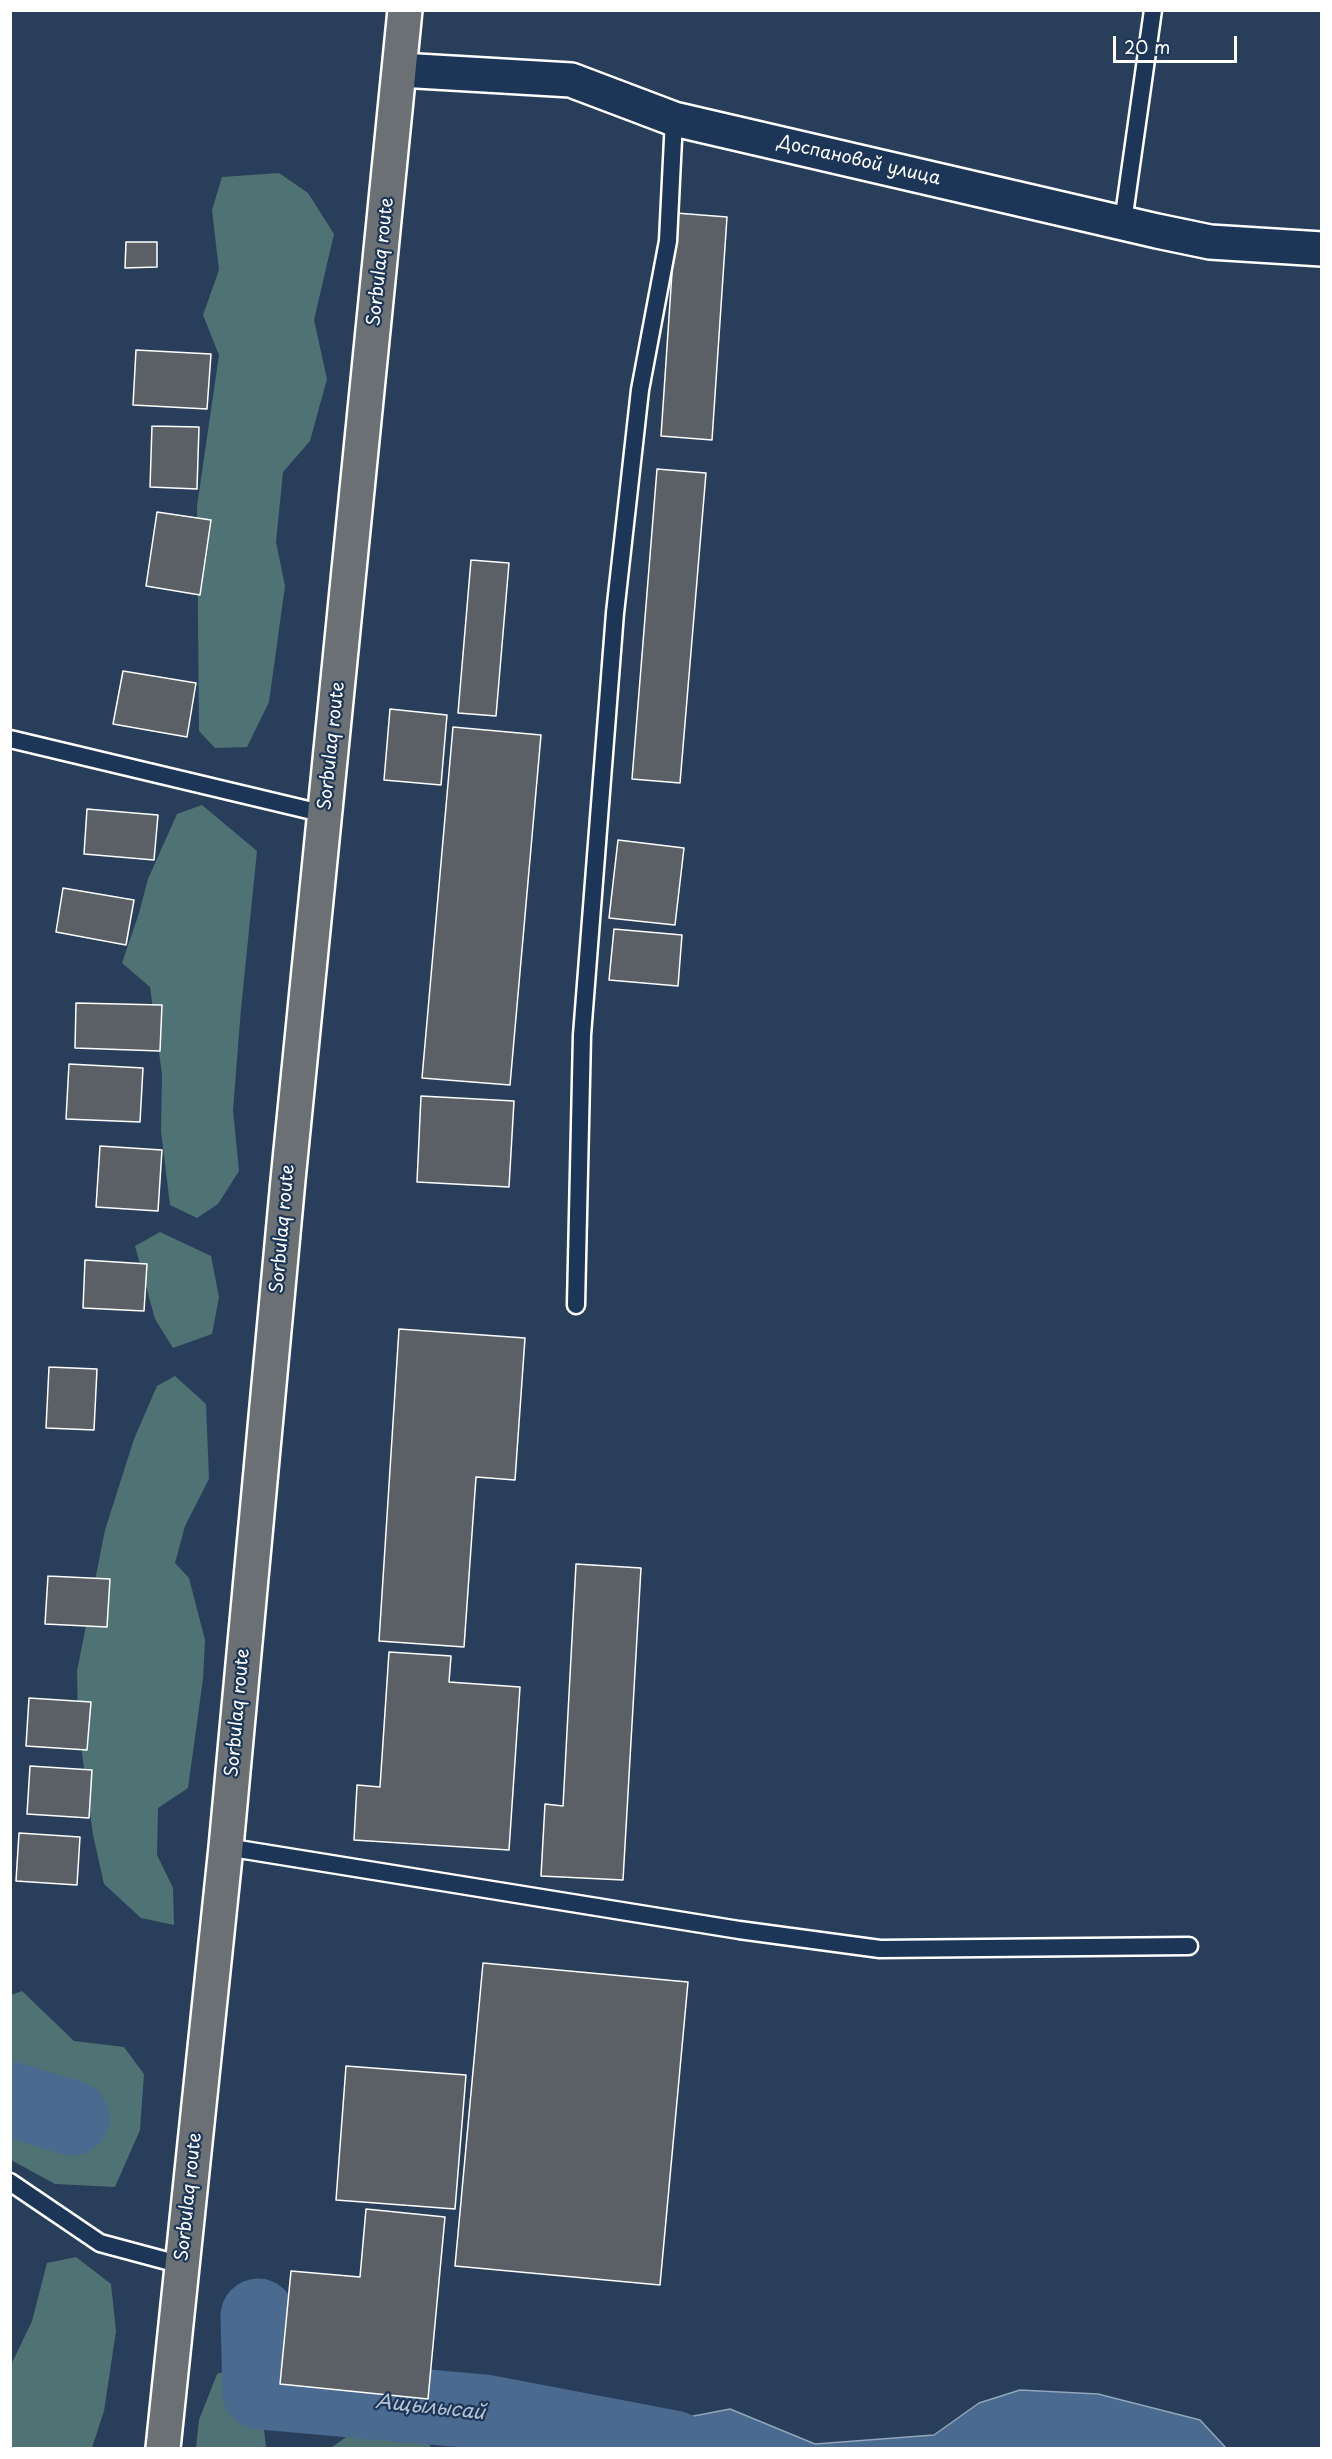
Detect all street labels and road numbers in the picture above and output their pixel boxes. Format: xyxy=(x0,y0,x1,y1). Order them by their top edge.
street label: Доспановой улица xyxy=(775,132,943,190)
street label: Sorbulaq route xyxy=(364,197,398,327)
street label: Sorbulaq route xyxy=(315,681,349,811)
street label: Sorbulaq route xyxy=(267,1164,299,1294)
street label: Sorbulaq route xyxy=(222,1648,254,1778)
street label: Sorbulaq route xyxy=(172,2132,206,2262)

